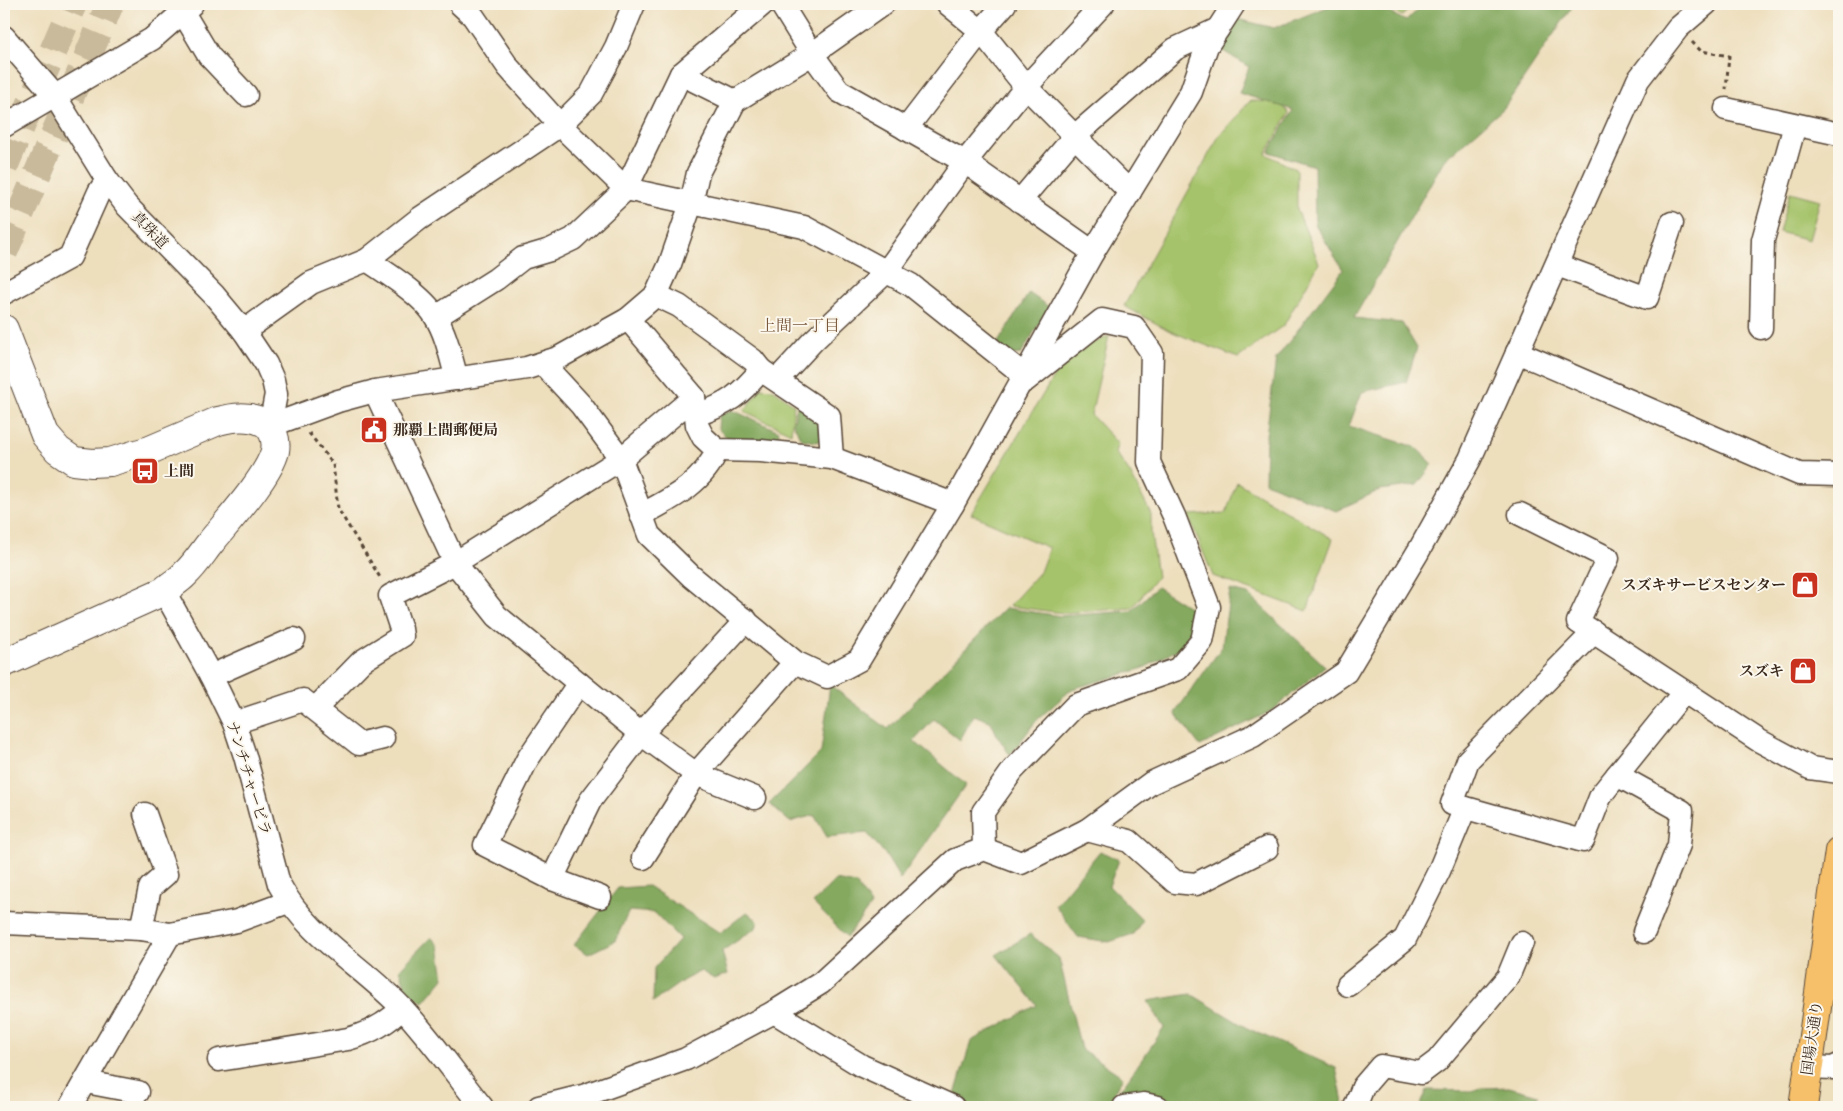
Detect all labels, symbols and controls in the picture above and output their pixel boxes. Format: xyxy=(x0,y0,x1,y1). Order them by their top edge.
street label: 真珠道 xyxy=(128,208,172,252)
district label: 上間一丁目 xyxy=(760,316,840,335)
public building icon: 那覇上間郵便局 xyxy=(359,415,389,445)
place label: 那覇上間郵便局 xyxy=(393,421,498,439)
bus stop icon: 上間 xyxy=(130,456,160,486)
place label: 上間 xyxy=(164,462,194,480)
shop icon: スズキサービスセンター xyxy=(1790,570,1820,600)
place label: スズキサービスセンター xyxy=(1622,576,1786,594)
shop icon: スズキ xyxy=(1788,656,1818,686)
place label: スズキ xyxy=(1739,662,1784,680)
street label: ナンチチャービラ xyxy=(223,719,275,837)
street label: 国場大通り xyxy=(1798,1000,1826,1076)

